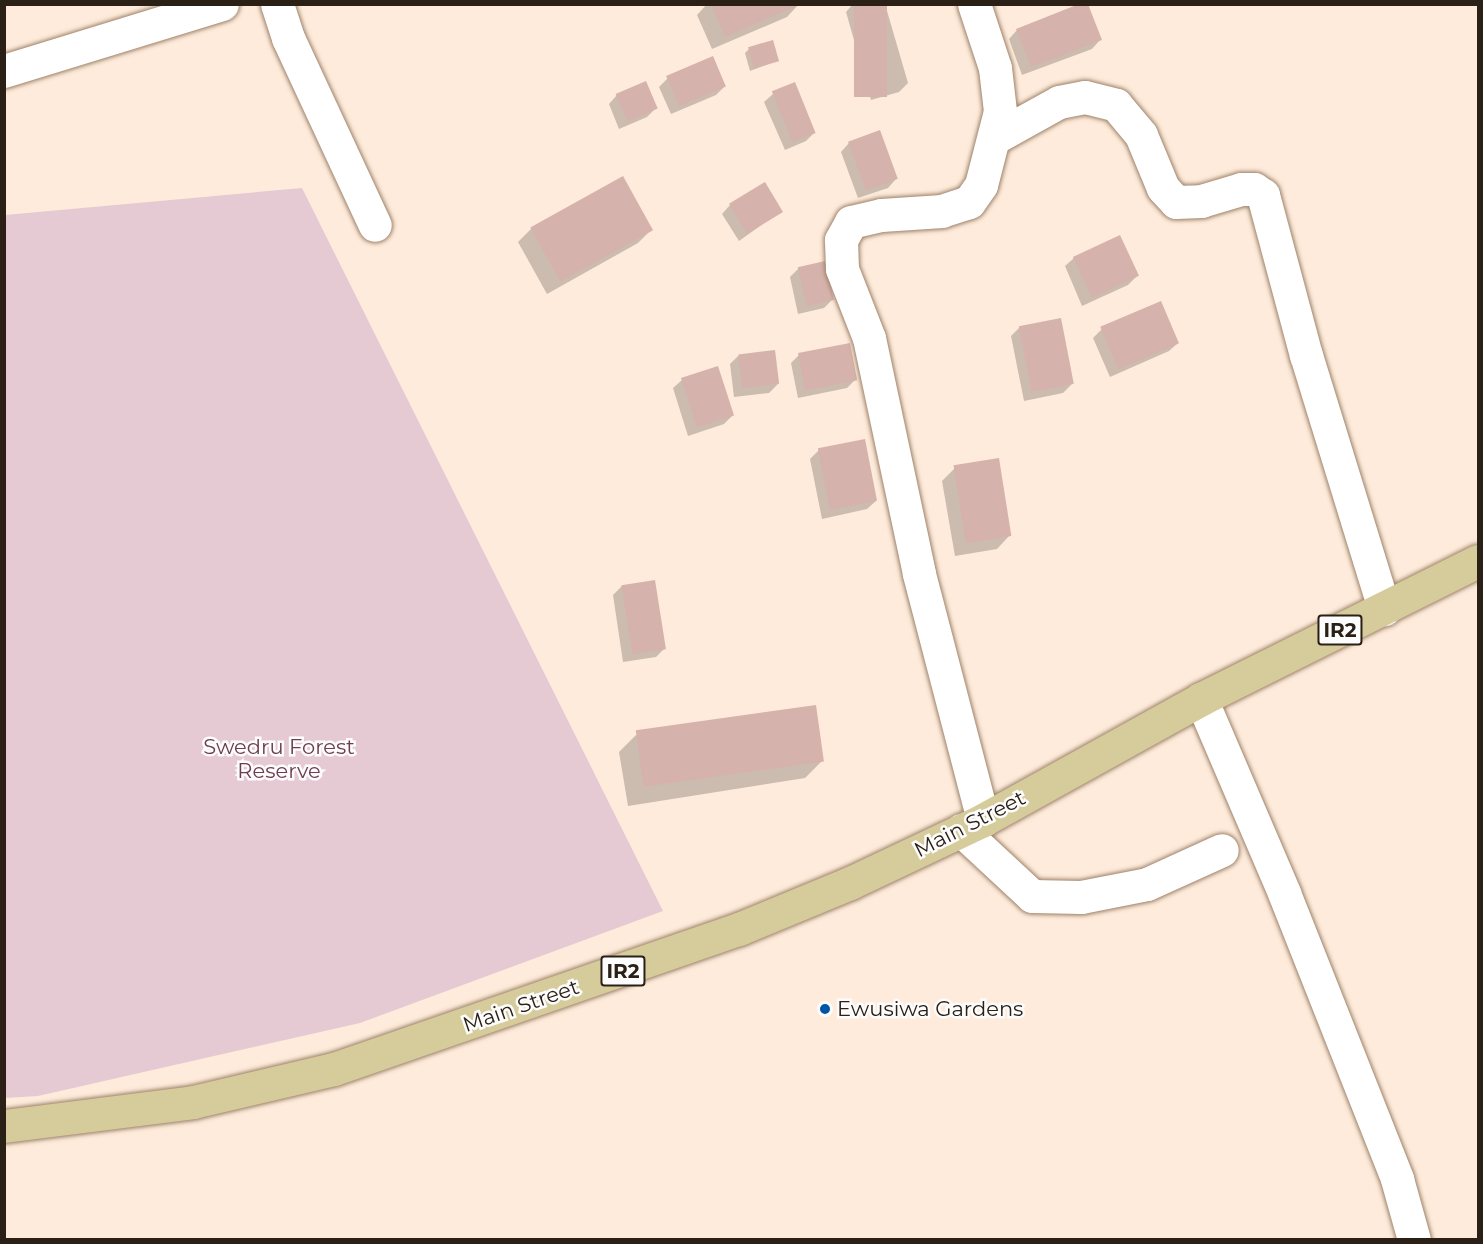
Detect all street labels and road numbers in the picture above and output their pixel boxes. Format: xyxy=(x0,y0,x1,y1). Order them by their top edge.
road number: IR2 xyxy=(1316,613,1364,647)
street label: Main Street xyxy=(910,785,1030,863)
road number: IR2 xyxy=(599,954,647,988)
street label: Main Street xyxy=(460,974,582,1038)

